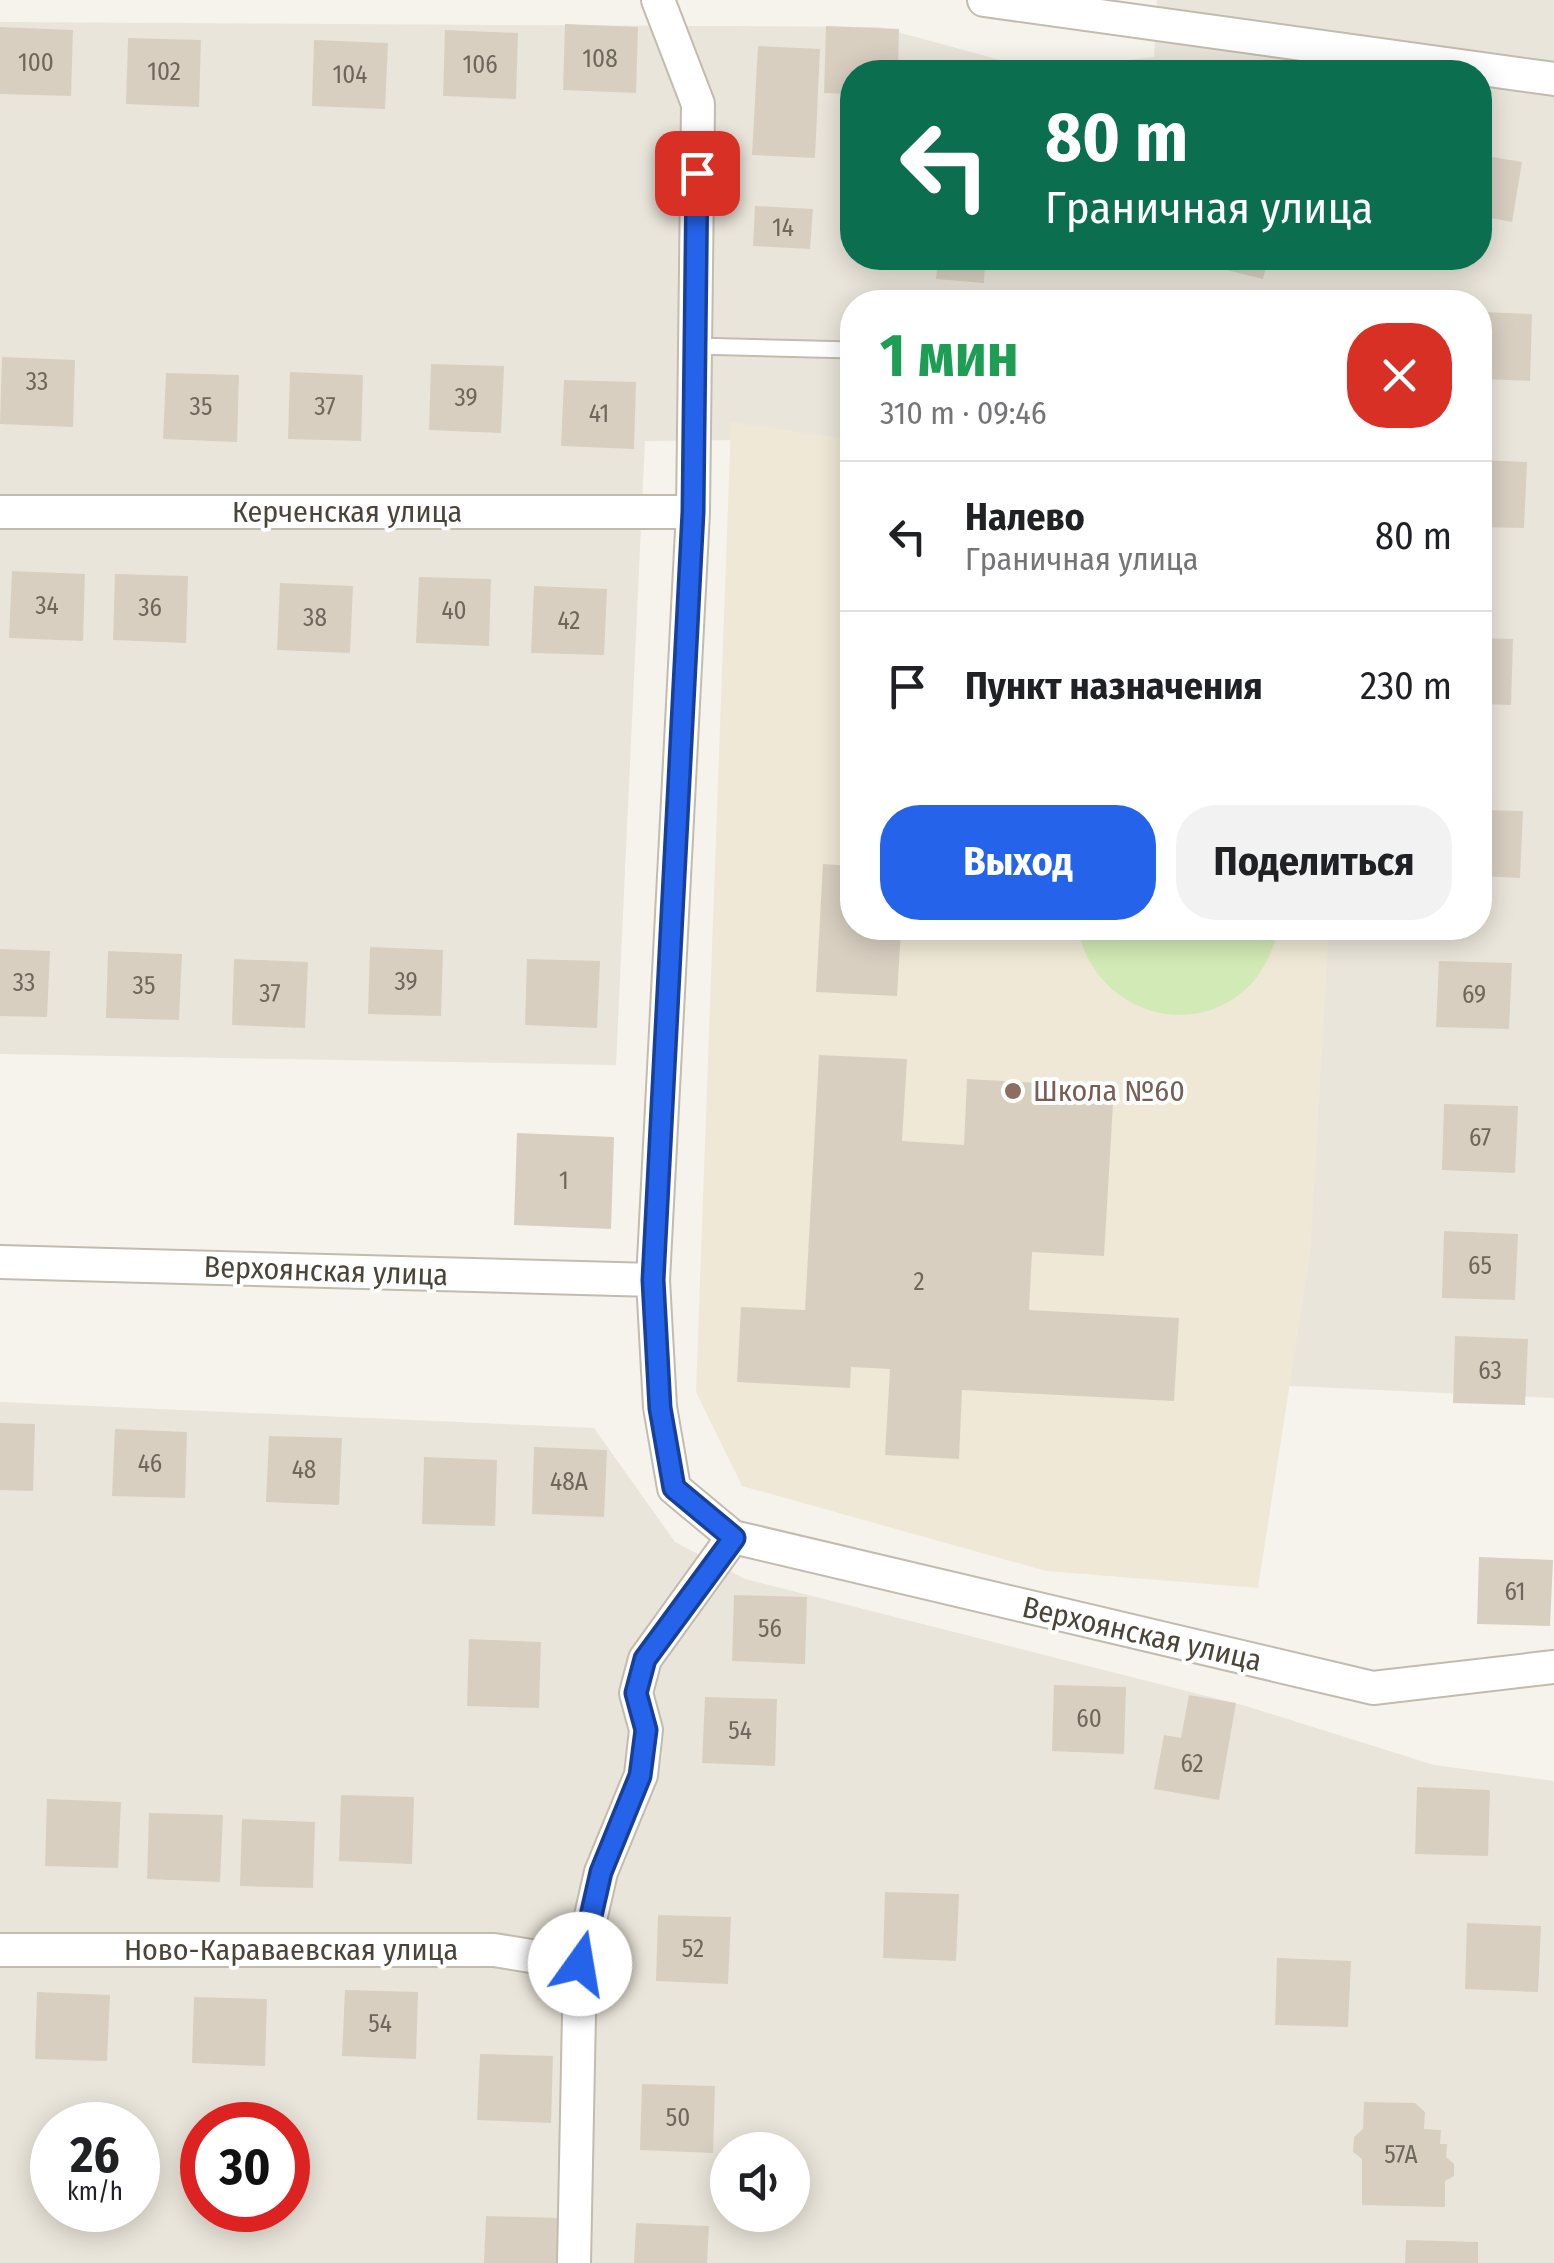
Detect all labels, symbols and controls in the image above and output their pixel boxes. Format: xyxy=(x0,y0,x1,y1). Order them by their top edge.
house number: 108 xyxy=(582,44,618,74)
house number: 100 xyxy=(18,48,54,78)
house number: 106 xyxy=(462,50,498,80)
house number: 102 xyxy=(147,57,181,87)
house number: 104 xyxy=(333,60,367,90)
text: 80 m xyxy=(1045,96,1188,180)
icon: left xyxy=(880,100,1010,230)
pin xyxy=(655,131,740,216)
icon: arrive xyxy=(670,146,725,201)
text: Граничная улица xyxy=(1045,181,1373,235)
house number: 14 xyxy=(772,213,794,243)
text: 1 мин xyxy=(880,320,1019,392)
button: close xyxy=(1347,323,1452,428)
house number: 33 xyxy=(26,367,48,397)
house number: 39 xyxy=(454,383,478,413)
house number: 35 xyxy=(190,392,212,422)
house number: 37 xyxy=(314,392,336,422)
text: 310 m · 09:46 xyxy=(880,394,1047,432)
house number: 41 xyxy=(589,399,609,429)
street label: Керченская улица xyxy=(232,494,462,530)
text: Налево xyxy=(965,494,1085,540)
icon: left xyxy=(880,509,935,564)
text: 80 m xyxy=(1375,513,1452,559)
text: Граничная улица xyxy=(965,540,1198,578)
house number: 34 xyxy=(35,591,59,621)
house number: 36 xyxy=(138,593,162,623)
house number: 40 xyxy=(441,596,467,626)
house number: 38 xyxy=(303,603,327,633)
house number: 42 xyxy=(558,606,580,636)
icon: arrive xyxy=(880,659,935,714)
text: Пункт назначения xyxy=(965,663,1263,709)
text: 230 m xyxy=(1360,663,1452,709)
button: Выход xyxy=(880,805,1156,920)
button: Поделиться xyxy=(1176,805,1452,920)
house number: 39 xyxy=(394,967,418,997)
house number: 33 xyxy=(13,968,35,998)
house number: 35 xyxy=(133,971,155,1001)
house number: 37 xyxy=(259,979,281,1009)
house number: 69 xyxy=(1462,980,1486,1010)
place label: Школа №60 xyxy=(1033,1073,1185,1109)
marker: Школа №60 xyxy=(1002,1080,1024,1102)
house number: 67 xyxy=(1469,1123,1491,1153)
house number: 1 xyxy=(559,1166,569,1196)
street label: Верхоянская улица xyxy=(203,1249,449,1293)
house number: 65 xyxy=(1468,1251,1492,1281)
house number: 2 xyxy=(913,1267,925,1297)
house number: 63 xyxy=(1478,1356,1502,1386)
house number: 46 xyxy=(138,1449,162,1479)
house number: 48 xyxy=(292,1455,316,1485)
house number: 48А xyxy=(550,1467,588,1497)
house number: 61 xyxy=(1504,1577,1526,1607)
street label: Верхоянская улица xyxy=(1019,1589,1265,1679)
house number: 56 xyxy=(758,1614,782,1644)
house number: 60 xyxy=(1076,1704,1102,1734)
house number: 54 xyxy=(728,1716,752,1746)
house number: 62 xyxy=(1180,1749,1204,1779)
position arrow xyxy=(528,1912,632,2016)
street label: Ново-Караваевская улица xyxy=(124,1932,458,1968)
house number: 52 xyxy=(682,1934,704,1964)
house number: 54 xyxy=(368,2009,392,2039)
speed limit sign: 30 xyxy=(180,2102,310,2232)
house number: 50 xyxy=(666,2103,690,2133)
text: 26 xyxy=(70,2125,120,2185)
map controls xyxy=(710,2132,810,2232)
button: sound xyxy=(710,2132,810,2232)
house number: 57А xyxy=(1384,2140,1418,2170)
text: km/h xyxy=(67,2177,123,2207)

